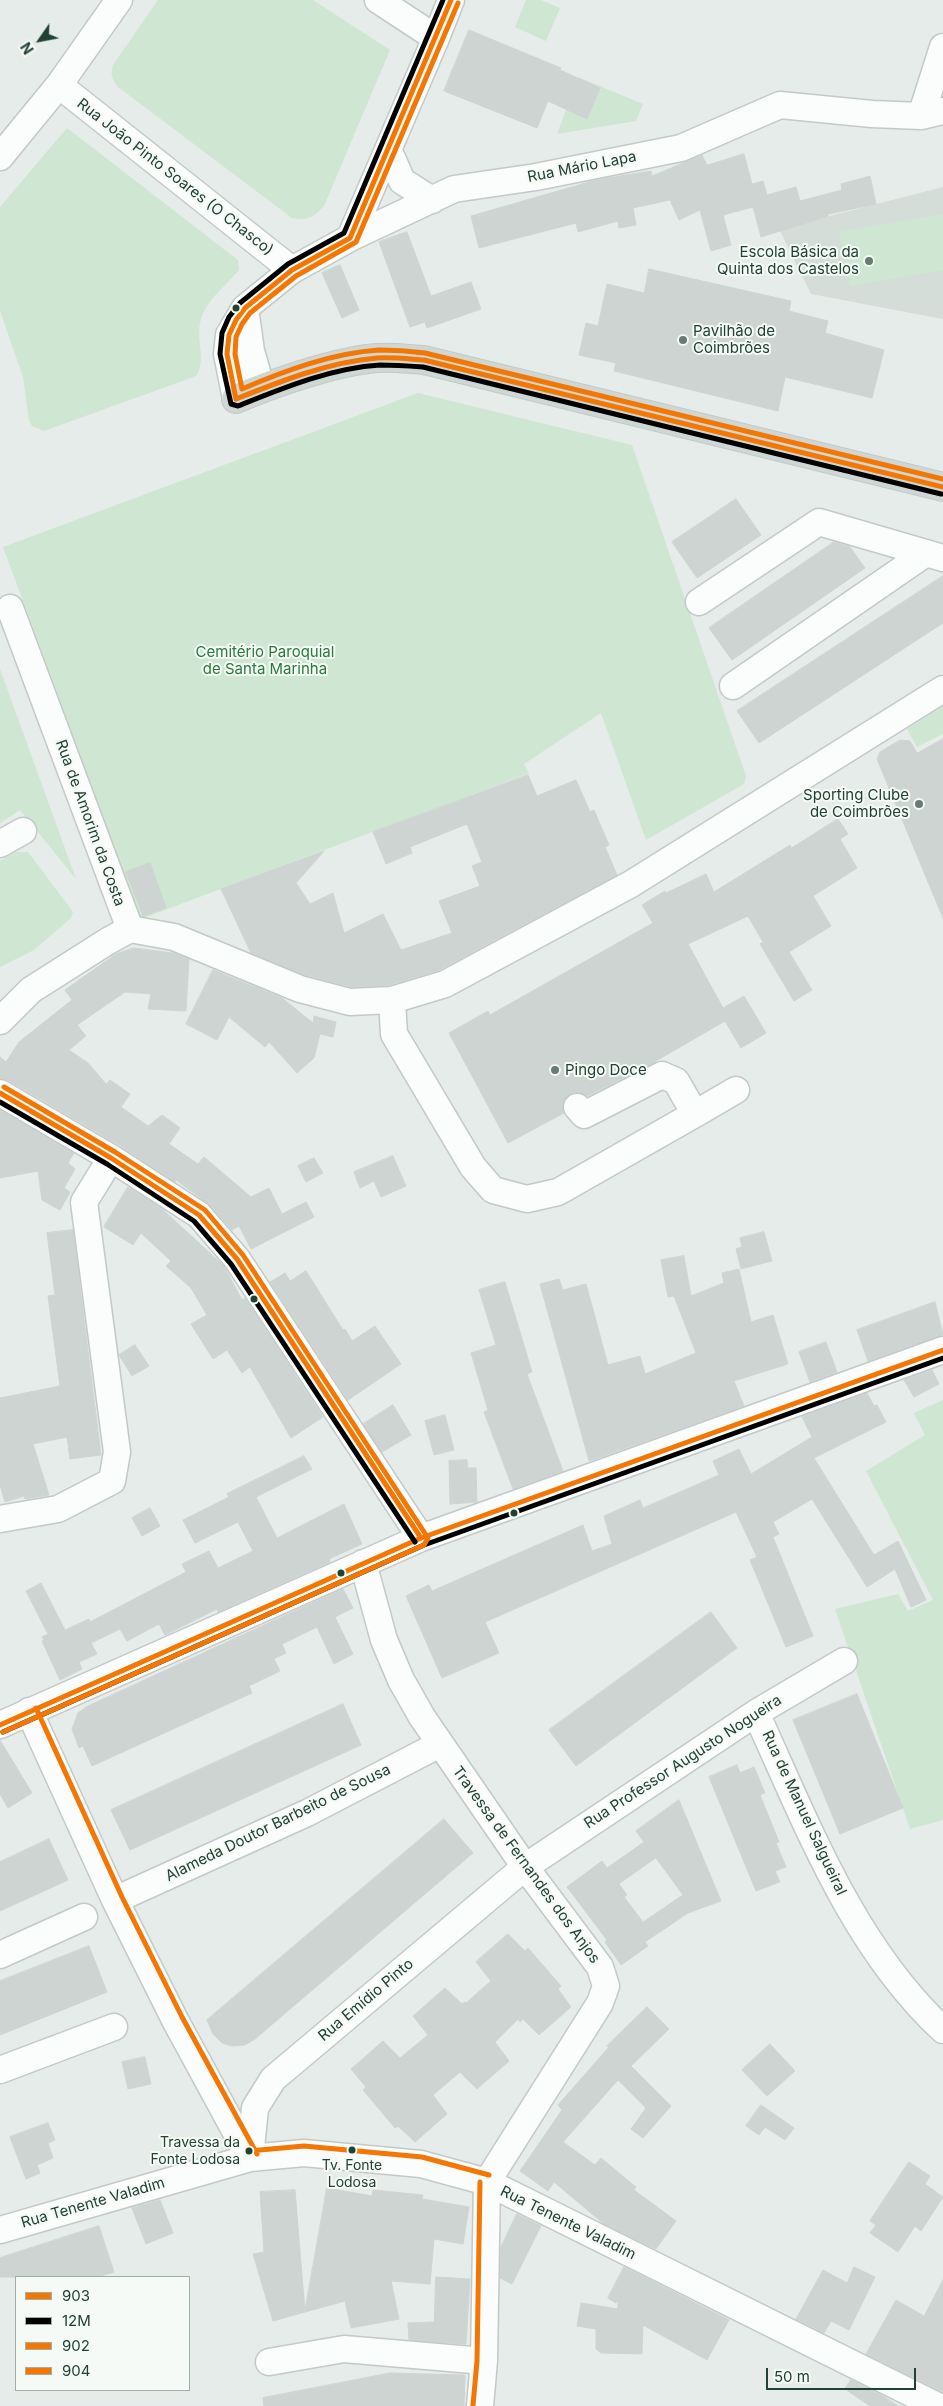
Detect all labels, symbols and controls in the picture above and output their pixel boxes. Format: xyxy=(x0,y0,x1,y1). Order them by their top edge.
north arrow xyxy=(15,15,65,65)
text: N xyxy=(17,39,37,58)
street label: Rua João Pinto Soares (O Chasco) xyxy=(73,95,277,259)
street label: Rua Mário Lapa xyxy=(526,148,638,186)
place label: Escola Básica da Quinta dos Castelos xyxy=(717,243,859,278)
marker: Escola Básica da Quinta dos Castelos xyxy=(863,255,875,267)
unlabelled marker xyxy=(231,303,241,313)
place label: Pavilhão de Coimbrões xyxy=(693,322,775,357)
marker: Pavilhão de Coimbrões xyxy=(677,334,689,346)
park label: Cemitério Paroquial de Santa Marinha xyxy=(196,643,334,678)
street label: Rua de Amorim da Costa xyxy=(51,737,129,909)
place label: Sporting Clube de Coimbrões xyxy=(803,786,909,821)
marker: Sporting Clube de Coimbrões xyxy=(913,798,925,810)
place label: Pingo Doce xyxy=(565,1061,647,1079)
marker: Pingo Doce xyxy=(549,1064,561,1076)
unlabelled marker xyxy=(249,1294,259,1304)
unlabelled marker xyxy=(509,1508,519,1518)
unlabelled marker xyxy=(336,1568,346,1578)
street label: Rua Professor Augusto Nogueira xyxy=(581,1691,785,1833)
street label: Rua de Manuel Salgueiral xyxy=(758,1728,850,1898)
street label: Alameda Doutor Barbeito de Sousa xyxy=(163,1761,393,1885)
street label: Travessa de Fernandes dos Anjos xyxy=(448,1763,604,1967)
street label: Rua Emídio Pinto xyxy=(315,1955,417,2045)
place label: Travessa da Fonte Lodosa xyxy=(151,2135,240,2168)
marker: Tv. Fonte Lodosa xyxy=(347,2145,357,2155)
marker: Travessa da Fonte Lodosa xyxy=(244,2146,254,2156)
place label: Tv. Fonte Lodosa xyxy=(322,2158,382,2190)
street label: Rua Tenente Valadim xyxy=(19,2174,167,2232)
street label: Rua Tenente Valadim xyxy=(497,2182,639,2264)
legend xyxy=(15,2276,190,2391)
text: 903 xyxy=(62,2286,90,2305)
text: 12M xyxy=(62,2311,91,2330)
text: 902 xyxy=(62,2336,90,2355)
scale bar xyxy=(768,2358,918,2390)
text: 904 xyxy=(62,2361,90,2380)
text: 50 m xyxy=(774,2367,810,2386)

